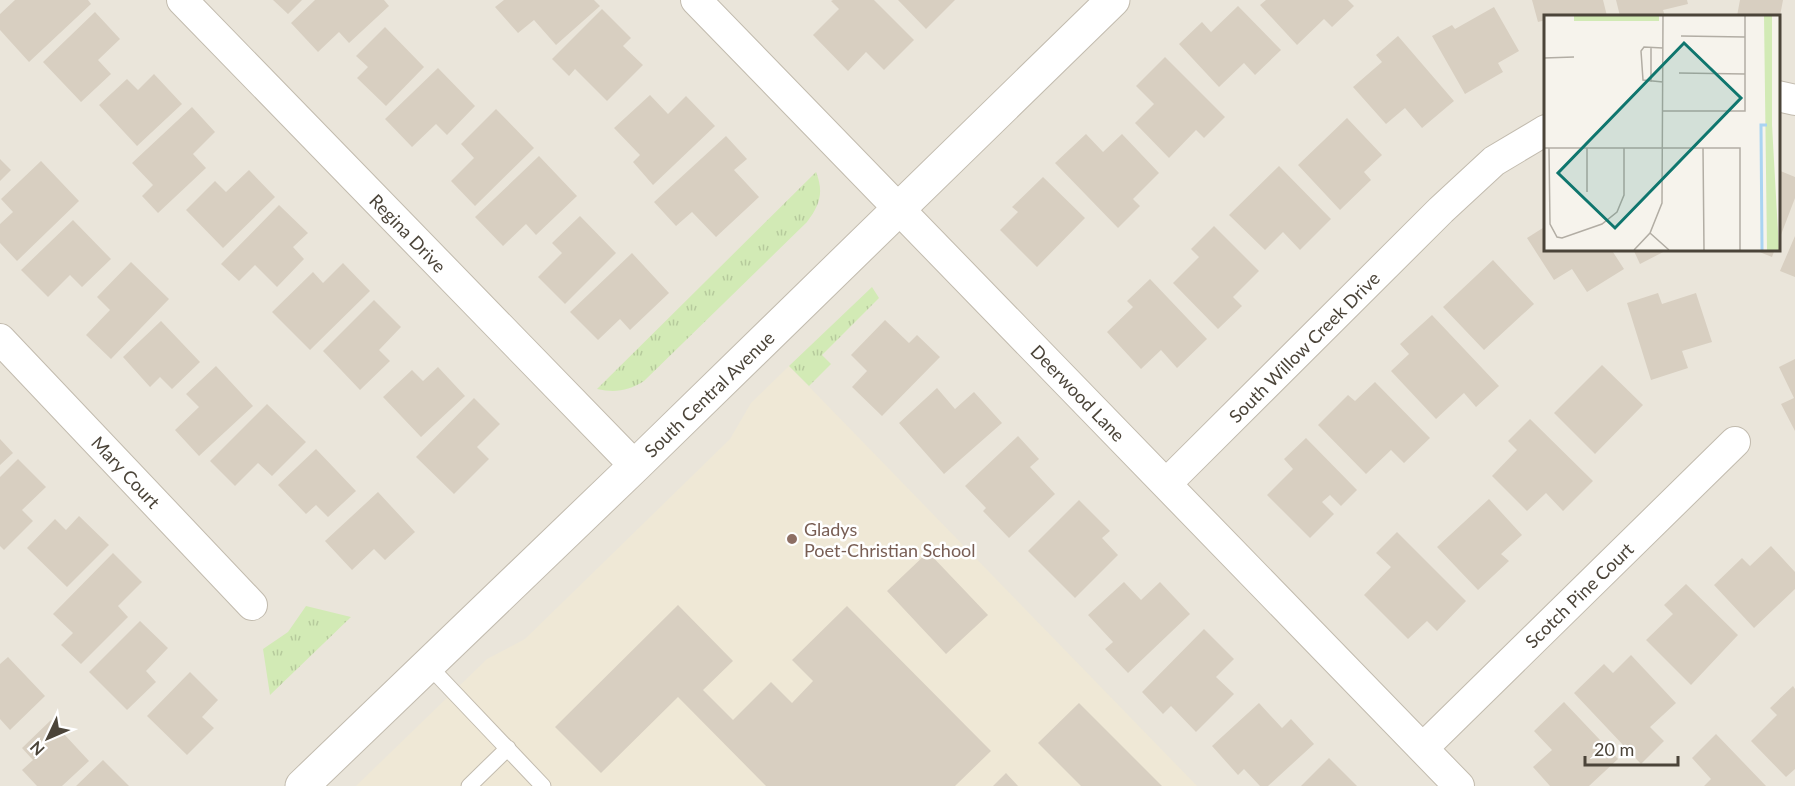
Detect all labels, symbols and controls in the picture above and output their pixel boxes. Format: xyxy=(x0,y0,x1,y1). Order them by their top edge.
inset map xyxy=(1544,15,1780,250)
street label: Regina Drive xyxy=(365,189,451,277)
street label: South Willow Creek Drive xyxy=(1224,267,1384,427)
street label: South Central Avenue xyxy=(640,326,778,462)
street label: Deerwood Lane xyxy=(1026,340,1130,446)
street label: Mary Court xyxy=(87,431,165,513)
place label: Gladys Poet-Christian School xyxy=(804,518,976,561)
marker: Gladys Poet-Christian School xyxy=(785,532,799,546)
street label: Scotch Pine Court xyxy=(1520,537,1638,652)
north arrow xyxy=(18,708,78,768)
scale bar xyxy=(1585,729,1678,767)
text: N xyxy=(26,738,48,760)
text: 20 m xyxy=(1594,738,1634,760)

